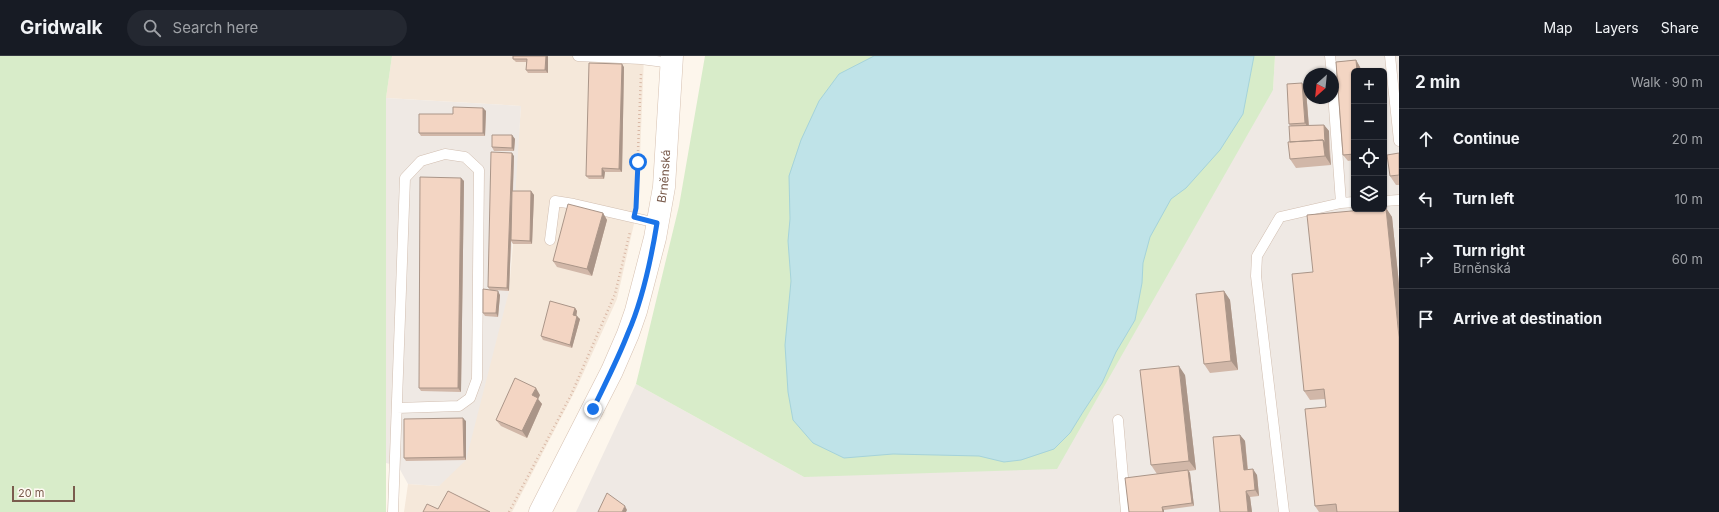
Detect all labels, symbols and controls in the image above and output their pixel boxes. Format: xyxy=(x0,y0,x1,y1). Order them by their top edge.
search box xyxy=(127,10,407,46)
text: Gridwalk xyxy=(20,16,103,39)
icon: search xyxy=(141,17,163,39)
text: Search here xyxy=(173,18,258,37)
text: Map xyxy=(1544,19,1573,36)
text: Layers xyxy=(1595,19,1639,36)
text: Share xyxy=(1661,19,1699,36)
north arrow xyxy=(1303,68,1339,104)
map controls xyxy=(1351,68,1387,212)
button: + xyxy=(1351,68,1387,104)
text: 2 min xyxy=(1415,72,1460,92)
text: Walk · 90 m xyxy=(1631,74,1703,90)
button: − xyxy=(1351,104,1387,140)
icon: ahead xyxy=(1415,128,1437,150)
text: Continue xyxy=(1453,129,1520,148)
text: 20 m xyxy=(1672,131,1703,147)
button: locate xyxy=(1351,140,1387,176)
street label: Brněnská xyxy=(653,149,673,204)
route start xyxy=(629,153,647,171)
button: layers xyxy=(1351,176,1387,212)
icon: left xyxy=(1415,188,1437,210)
text: Turn left xyxy=(1453,189,1514,208)
text: 10 m xyxy=(1674,191,1703,207)
text: Turn right xyxy=(1453,241,1525,260)
icon: right xyxy=(1415,248,1437,270)
text: 60 m xyxy=(1672,251,1703,267)
text: Brněnská xyxy=(1453,260,1511,276)
icon: arrive xyxy=(1415,308,1437,330)
text: Arrive at destination xyxy=(1453,309,1602,328)
route end xyxy=(584,400,602,418)
scale bar xyxy=(12,484,75,503)
text: 20 m xyxy=(18,486,44,500)

